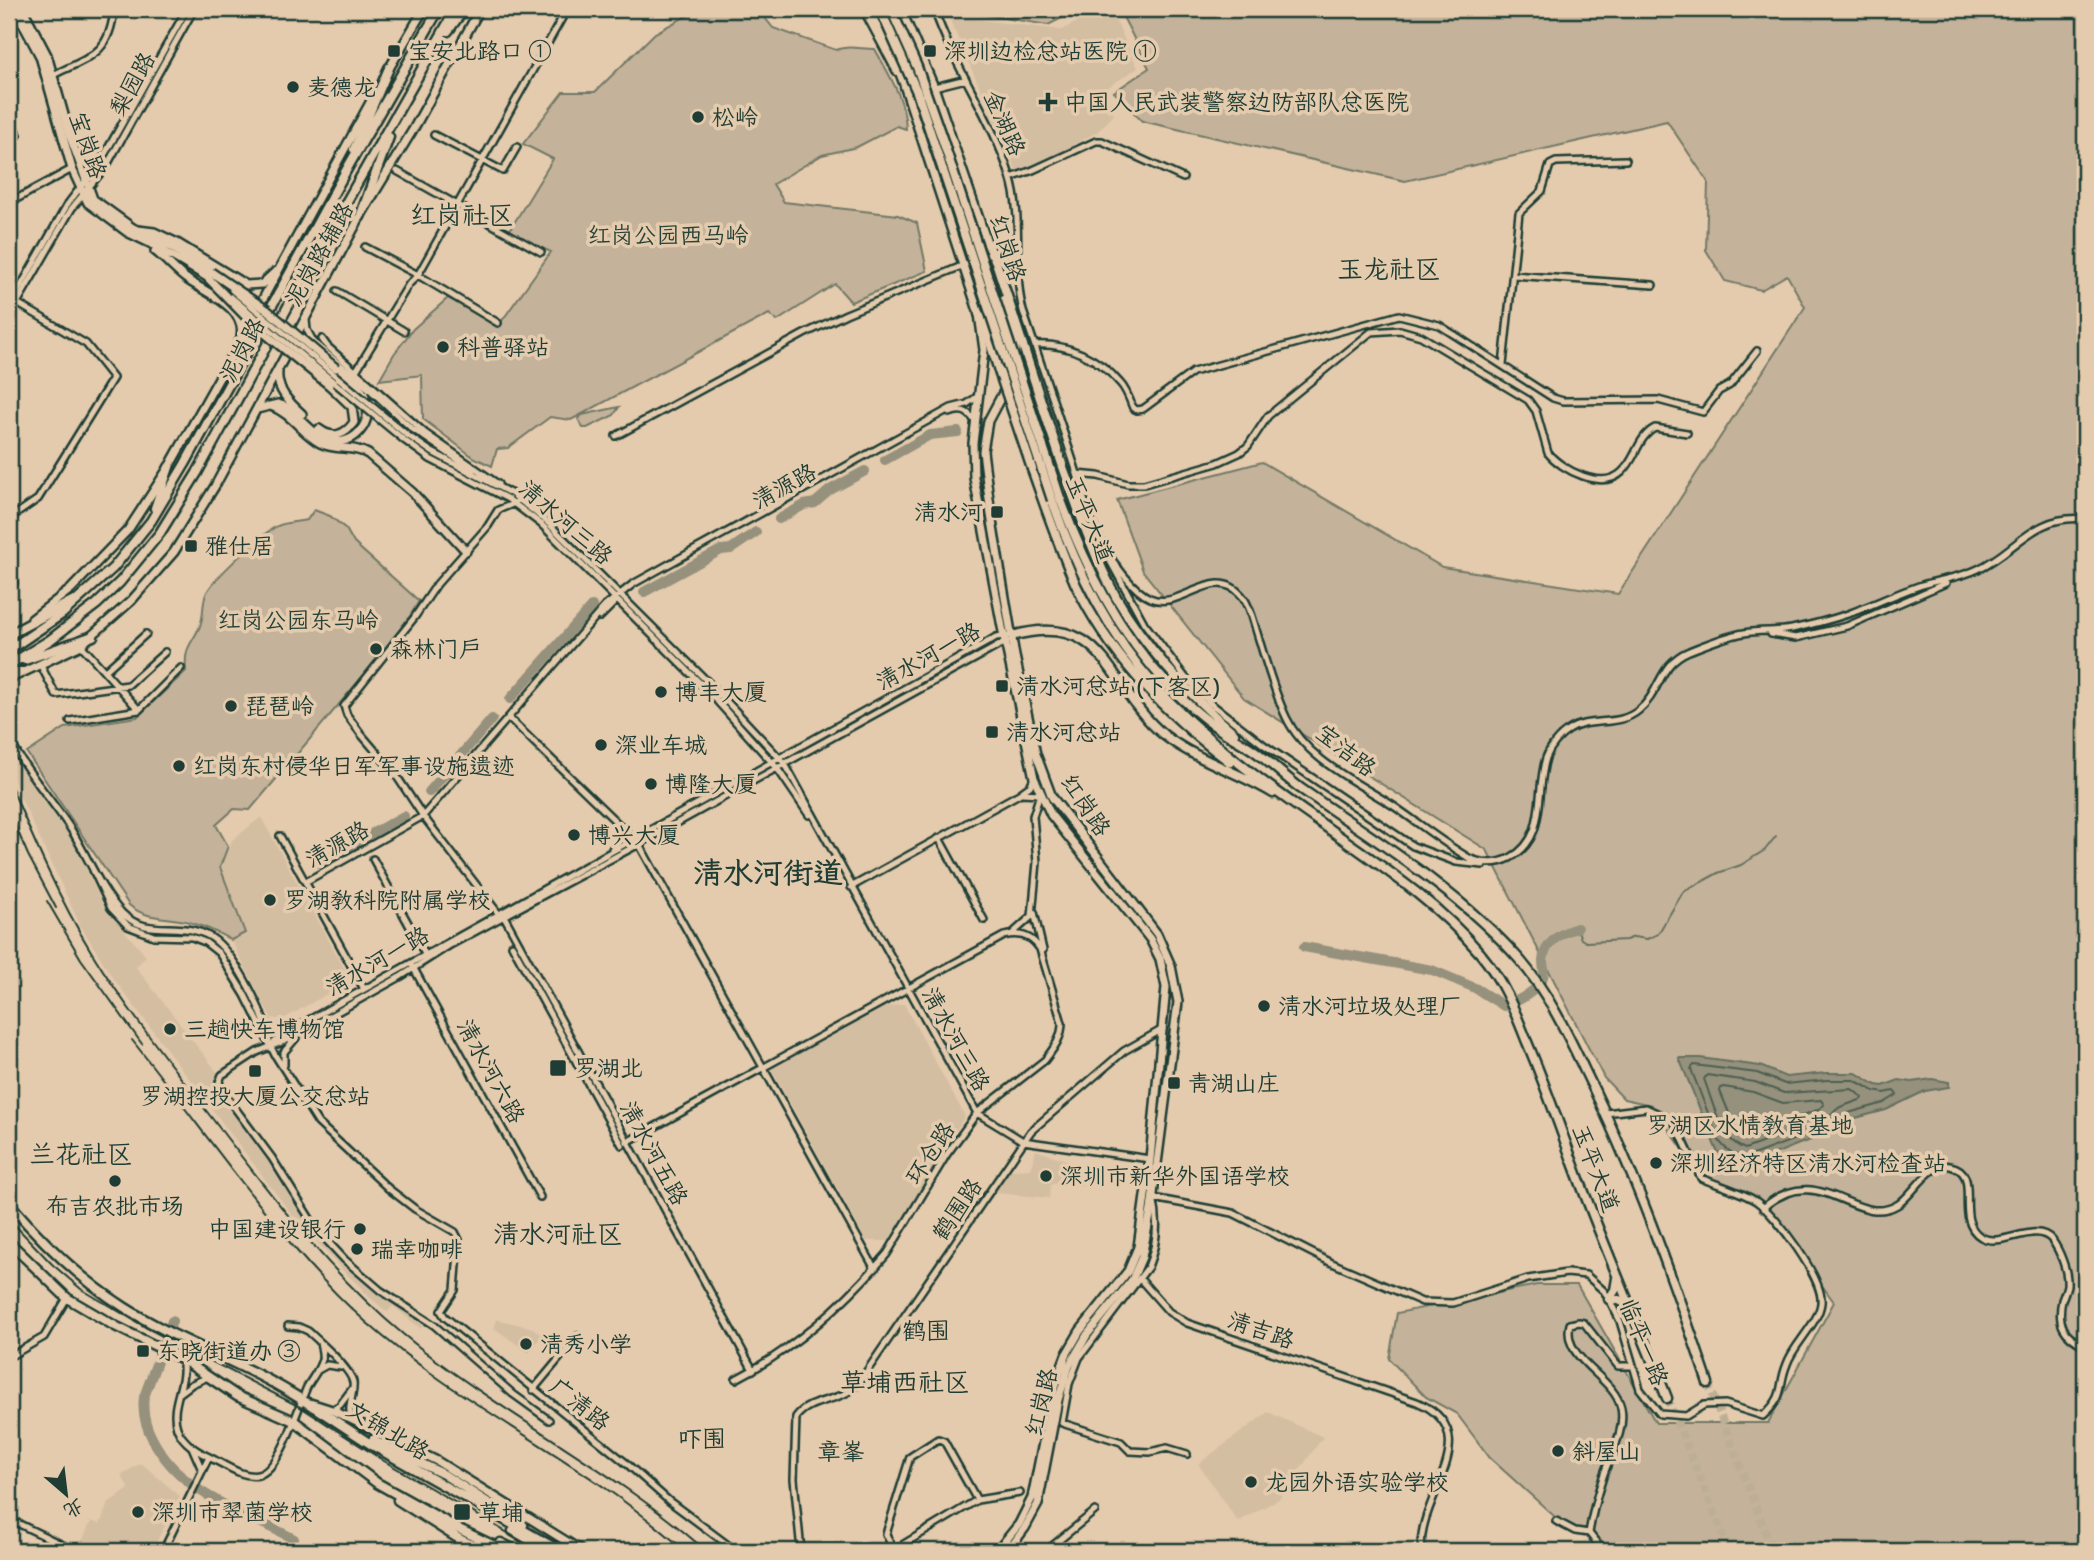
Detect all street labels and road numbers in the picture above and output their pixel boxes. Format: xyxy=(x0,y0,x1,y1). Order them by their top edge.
street label: 梨园路 xyxy=(103,47,161,121)
street label: 金湖路 xyxy=(978,86,1032,160)
street label: 宝岗路 xyxy=(64,108,112,182)
street label: 泥岗路辅路 xyxy=(279,197,359,311)
street label: 红岗路 xyxy=(984,211,1032,285)
street label: 泥岗路 xyxy=(213,313,271,387)
street label: 清源路 xyxy=(747,457,821,515)
street label: 玉平大道 xyxy=(1060,471,1120,567)
street label: 清水河三路 xyxy=(513,474,619,570)
street label: 清水河一路 xyxy=(871,616,985,696)
street label: 宝洁路 xyxy=(1310,718,1382,782)
street label: 红岗路 xyxy=(1055,769,1117,841)
street label: 清源路 xyxy=(300,815,374,873)
street label: 清水河一路 xyxy=(320,920,434,1002)
street label: 清水河三路 xyxy=(916,982,996,1096)
street label: 清水河六路 xyxy=(451,1014,531,1128)
street label: 清水河五路 xyxy=(614,1096,694,1210)
street label: 环仓路 xyxy=(899,1116,961,1190)
street label: 玉平大道 xyxy=(1566,1120,1626,1216)
street label: 鹤围路 xyxy=(926,1173,988,1245)
street label: 临平一路 xyxy=(1614,1294,1674,1390)
street label: 清吉路 xyxy=(1224,1306,1298,1354)
street label: 红岗路 xyxy=(1019,1365,1063,1439)
street label: 广清路 xyxy=(544,1372,616,1436)
street label: 文锦北路 xyxy=(341,1394,435,1466)

